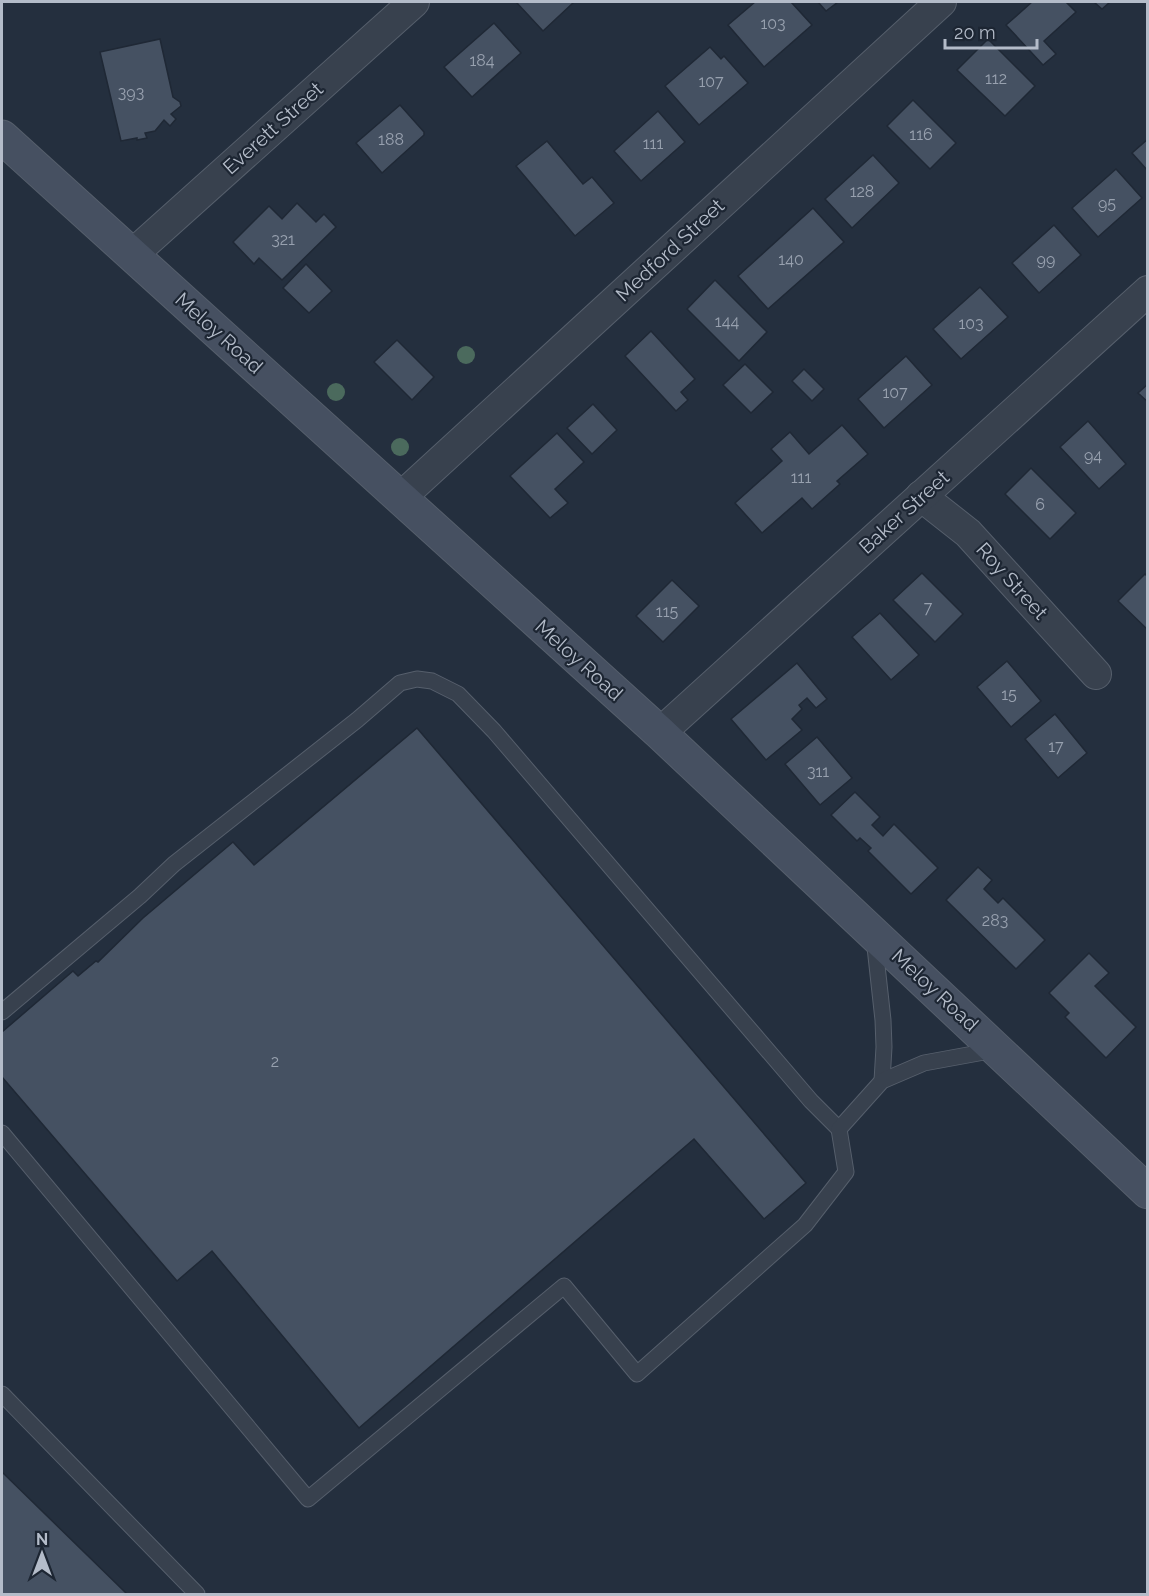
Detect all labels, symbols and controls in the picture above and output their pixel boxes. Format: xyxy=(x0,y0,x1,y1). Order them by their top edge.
scale bar xyxy=(945,12,1036,50)
house number: 103 xyxy=(760,14,786,33)
text: 20 m xyxy=(954,22,996,43)
house number: 184 xyxy=(469,51,495,70)
house number: 112 xyxy=(985,69,1007,88)
house number: 107 xyxy=(698,72,724,91)
street label: Everett Street xyxy=(218,77,328,179)
house number: 393 xyxy=(118,83,144,102)
house number: 116 xyxy=(909,125,933,144)
house number: 188 xyxy=(378,130,404,149)
house number: 111 xyxy=(643,134,663,153)
house number: 128 xyxy=(850,182,874,201)
street label: Medford Street xyxy=(611,193,729,306)
house number: 95 xyxy=(1098,194,1116,213)
house number: 321 xyxy=(271,230,295,249)
house number: 140 xyxy=(778,250,804,269)
house number: 99 xyxy=(1037,250,1055,269)
street label: Meloy Road xyxy=(170,287,268,379)
house number: 144 xyxy=(715,312,739,331)
house number: 103 xyxy=(958,314,984,333)
house number: 107 xyxy=(882,383,908,402)
house number: 94 xyxy=(1084,446,1102,465)
street label: Baker Street xyxy=(854,465,954,559)
house number: 111 xyxy=(791,468,811,487)
house number: 6 xyxy=(1035,495,1045,514)
street label: Roy Street xyxy=(971,538,1053,625)
house number: 7 xyxy=(924,598,933,617)
house number: 115 xyxy=(656,602,678,621)
street label: Meloy Road xyxy=(530,614,628,706)
house number: 15 xyxy=(1001,685,1017,704)
house number: 17 xyxy=(1048,737,1064,756)
house number: 311 xyxy=(807,762,829,781)
house number: 283 xyxy=(982,911,1008,930)
street label: Meloy Road xyxy=(887,944,983,1036)
house number: 2 xyxy=(271,1052,279,1071)
north arrow xyxy=(12,1524,72,1584)
text: N xyxy=(36,1530,48,1549)

